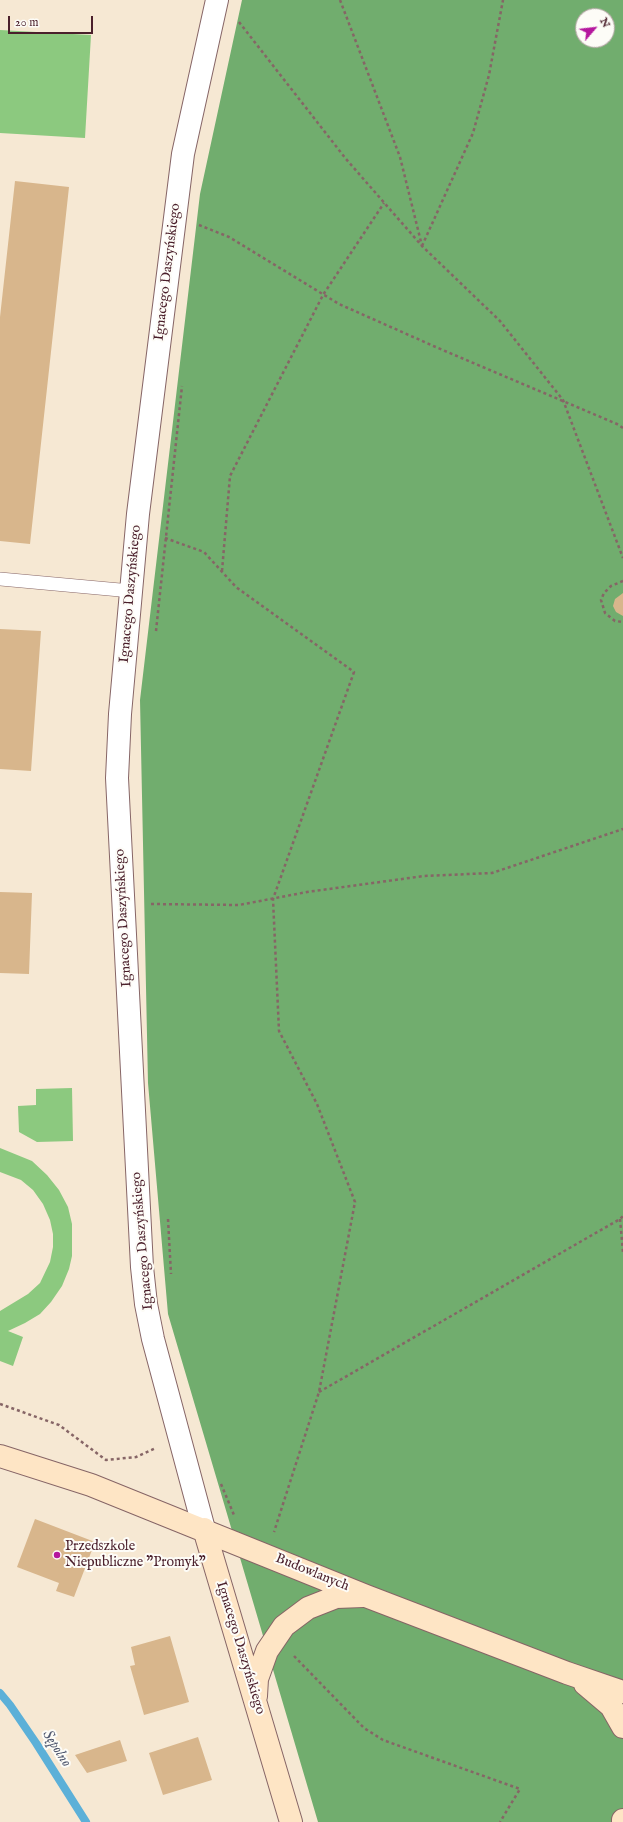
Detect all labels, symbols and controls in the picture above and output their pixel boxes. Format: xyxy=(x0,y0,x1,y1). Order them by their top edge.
scale bar xyxy=(10,8,95,34)
north arrow xyxy=(575,8,615,48)
text: 20 m xyxy=(15,15,38,30)
text: N xyxy=(596,15,613,30)
street label: Ignacego Daszyńskiego xyxy=(151,202,185,342)
street label: Ignacego Daszyńskiego xyxy=(117,524,145,664)
street label: Ignacego Daszyńskiego xyxy=(112,848,136,988)
street label: Ignacego Daszyńskiego xyxy=(129,1171,157,1311)
place label: Przedszkole Niepubliczne "Promyk" xyxy=(65,1539,206,1572)
marker: Przedszkole Niepubliczne "Promyk" xyxy=(52,1550,62,1560)
street label: Budowlanych xyxy=(273,1551,351,1595)
street label: Ignacego Daszyńskiego xyxy=(212,1579,268,1717)
water label: Sępolno xyxy=(38,1727,74,1771)

